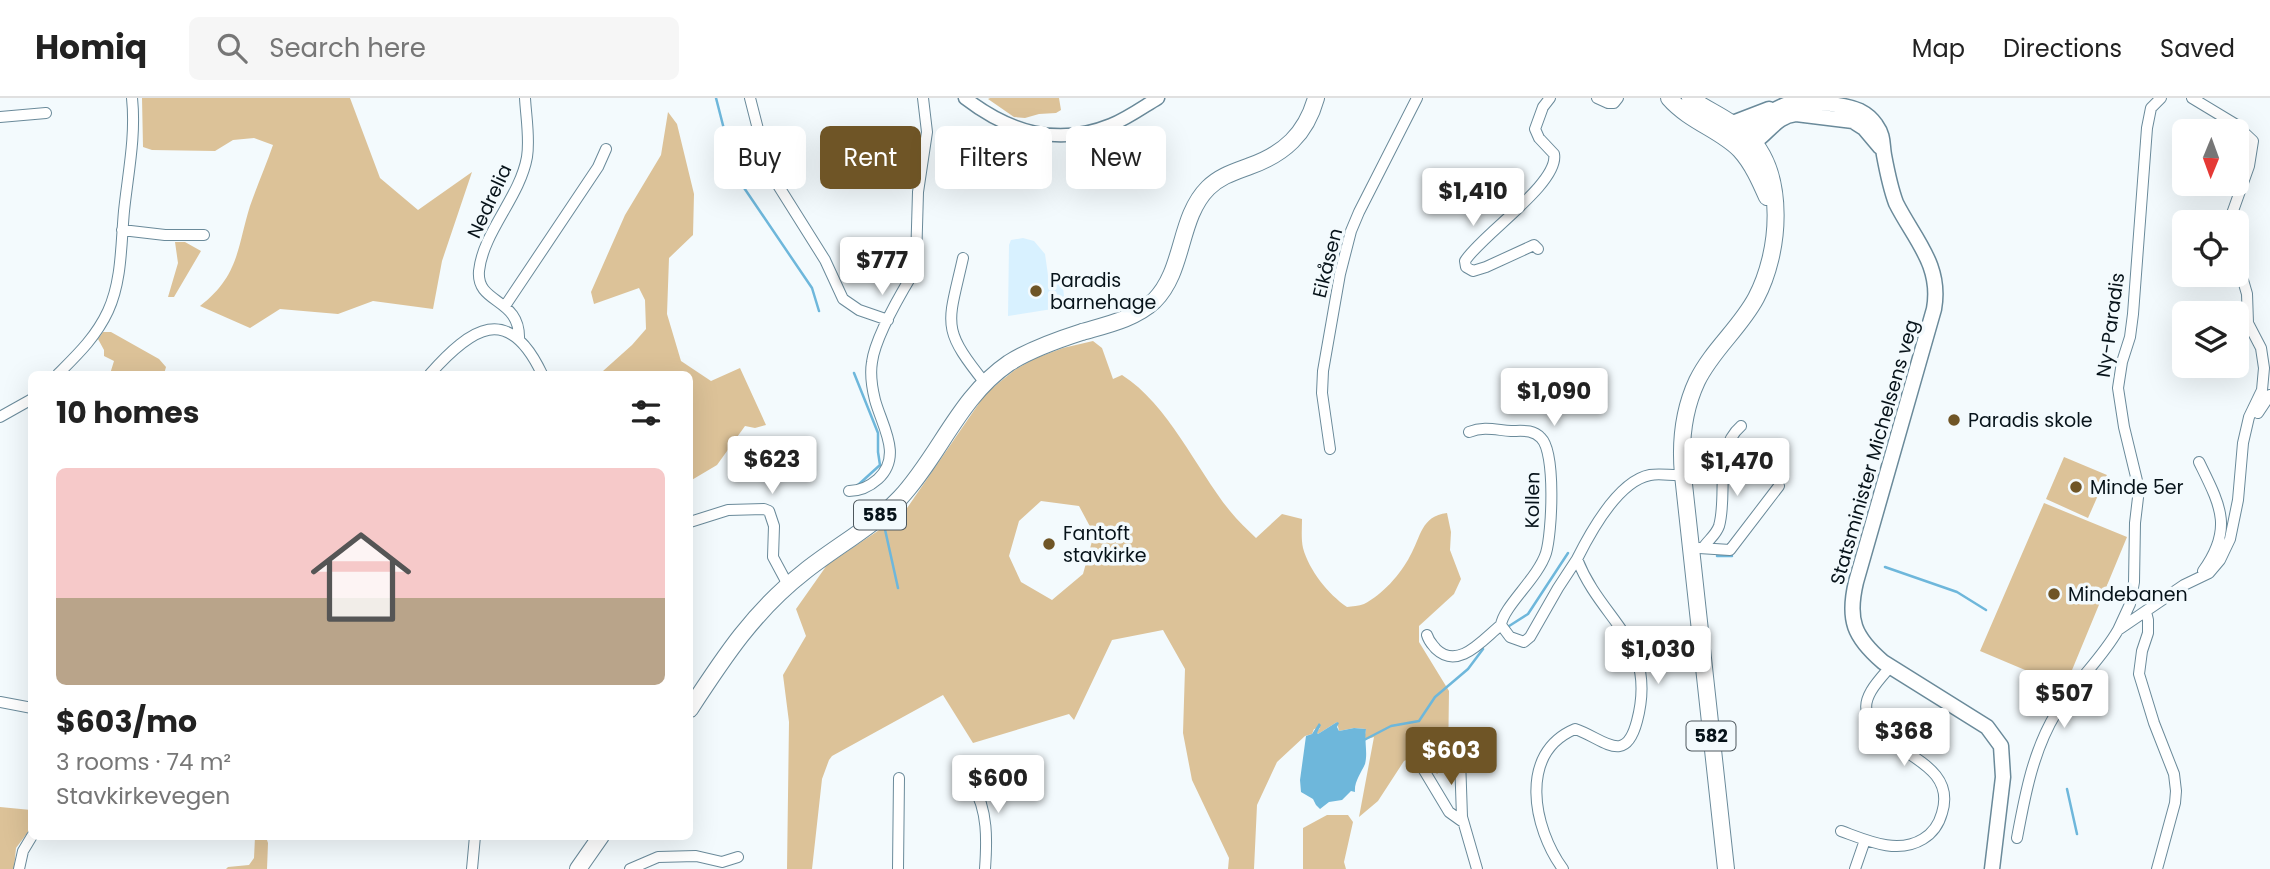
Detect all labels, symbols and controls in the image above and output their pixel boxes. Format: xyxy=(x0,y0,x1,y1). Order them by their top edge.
search box xyxy=(189,17,679,80)
text: Homiq xyxy=(35,24,147,71)
icon: search xyxy=(213,29,251,67)
text: Search here xyxy=(269,30,426,66)
text: Map xyxy=(1912,32,1965,65)
text: Directions xyxy=(2003,32,2122,65)
text: Saved xyxy=(2160,32,2235,65)
north arrow xyxy=(2172,119,2249,196)
map controls xyxy=(2172,119,2249,378)
chip: Buy xyxy=(714,126,806,189)
chip: Rent xyxy=(820,126,921,189)
chip: Filters xyxy=(935,126,1052,189)
chip: New xyxy=(1066,126,1166,189)
street label: Nedrelia xyxy=(461,160,518,243)
pin: $1,410 xyxy=(1416,169,1530,228)
text: $1,410 xyxy=(1438,175,1508,207)
button: locate xyxy=(2172,210,2249,287)
street label: Eikåsen xyxy=(1306,225,1349,301)
pin: $777 xyxy=(841,238,923,297)
text: $777 xyxy=(856,244,908,276)
place label: Paradis barnehage xyxy=(1050,267,1156,316)
street label: Ny-Paradis xyxy=(2090,271,2131,379)
marker: Paradis barnehage xyxy=(1028,283,1044,299)
button: layers xyxy=(2172,301,2249,378)
street label: Statsminister Michelsens veg xyxy=(1824,316,1925,588)
pin: $1,090 xyxy=(1497,368,1611,428)
text: $1,090 xyxy=(1517,375,1591,407)
text: 10 homes xyxy=(56,391,200,434)
icon: filters xyxy=(627,394,665,432)
place label: Paradis skole xyxy=(1968,407,2093,434)
marker: Paradis skole xyxy=(1946,412,1962,428)
pin: $623 xyxy=(731,436,813,496)
pin: $1,470 xyxy=(1680,438,1794,498)
text: $623 xyxy=(744,443,800,475)
text: $1,470 xyxy=(1700,445,1774,477)
street label: Kollen xyxy=(1519,471,1546,529)
place label: Minde 5er xyxy=(2090,474,2184,501)
marker: Minde 5er xyxy=(2068,479,2084,495)
road number: 585 xyxy=(854,500,906,530)
icon: home xyxy=(298,514,424,640)
place label: Fantoft stavkirke xyxy=(1063,520,1146,569)
marker: Fantoft stavkirke xyxy=(1041,536,1057,552)
place label: Mindebanen xyxy=(2068,581,2188,608)
marker: Mindebanen xyxy=(2046,586,2062,602)
pin: $1,030 xyxy=(1601,626,1715,686)
text: $1,030 xyxy=(1621,633,1695,665)
pin: $507 xyxy=(2023,670,2105,730)
text: $507 xyxy=(2035,677,2093,709)
text: $603/mo xyxy=(56,700,197,743)
pin: $368 xyxy=(1863,708,1945,768)
text: $368 xyxy=(1875,715,1933,747)
road number: 582 xyxy=(1686,722,1736,750)
pin: $603 xyxy=(1410,728,1492,787)
text: $603 xyxy=(1422,734,1480,766)
text: 3 rooms · 74 m² xyxy=(56,746,231,778)
pin: $600 xyxy=(957,756,1039,815)
text: $600 xyxy=(968,762,1028,794)
text: Stavkirkevegen xyxy=(56,780,230,812)

